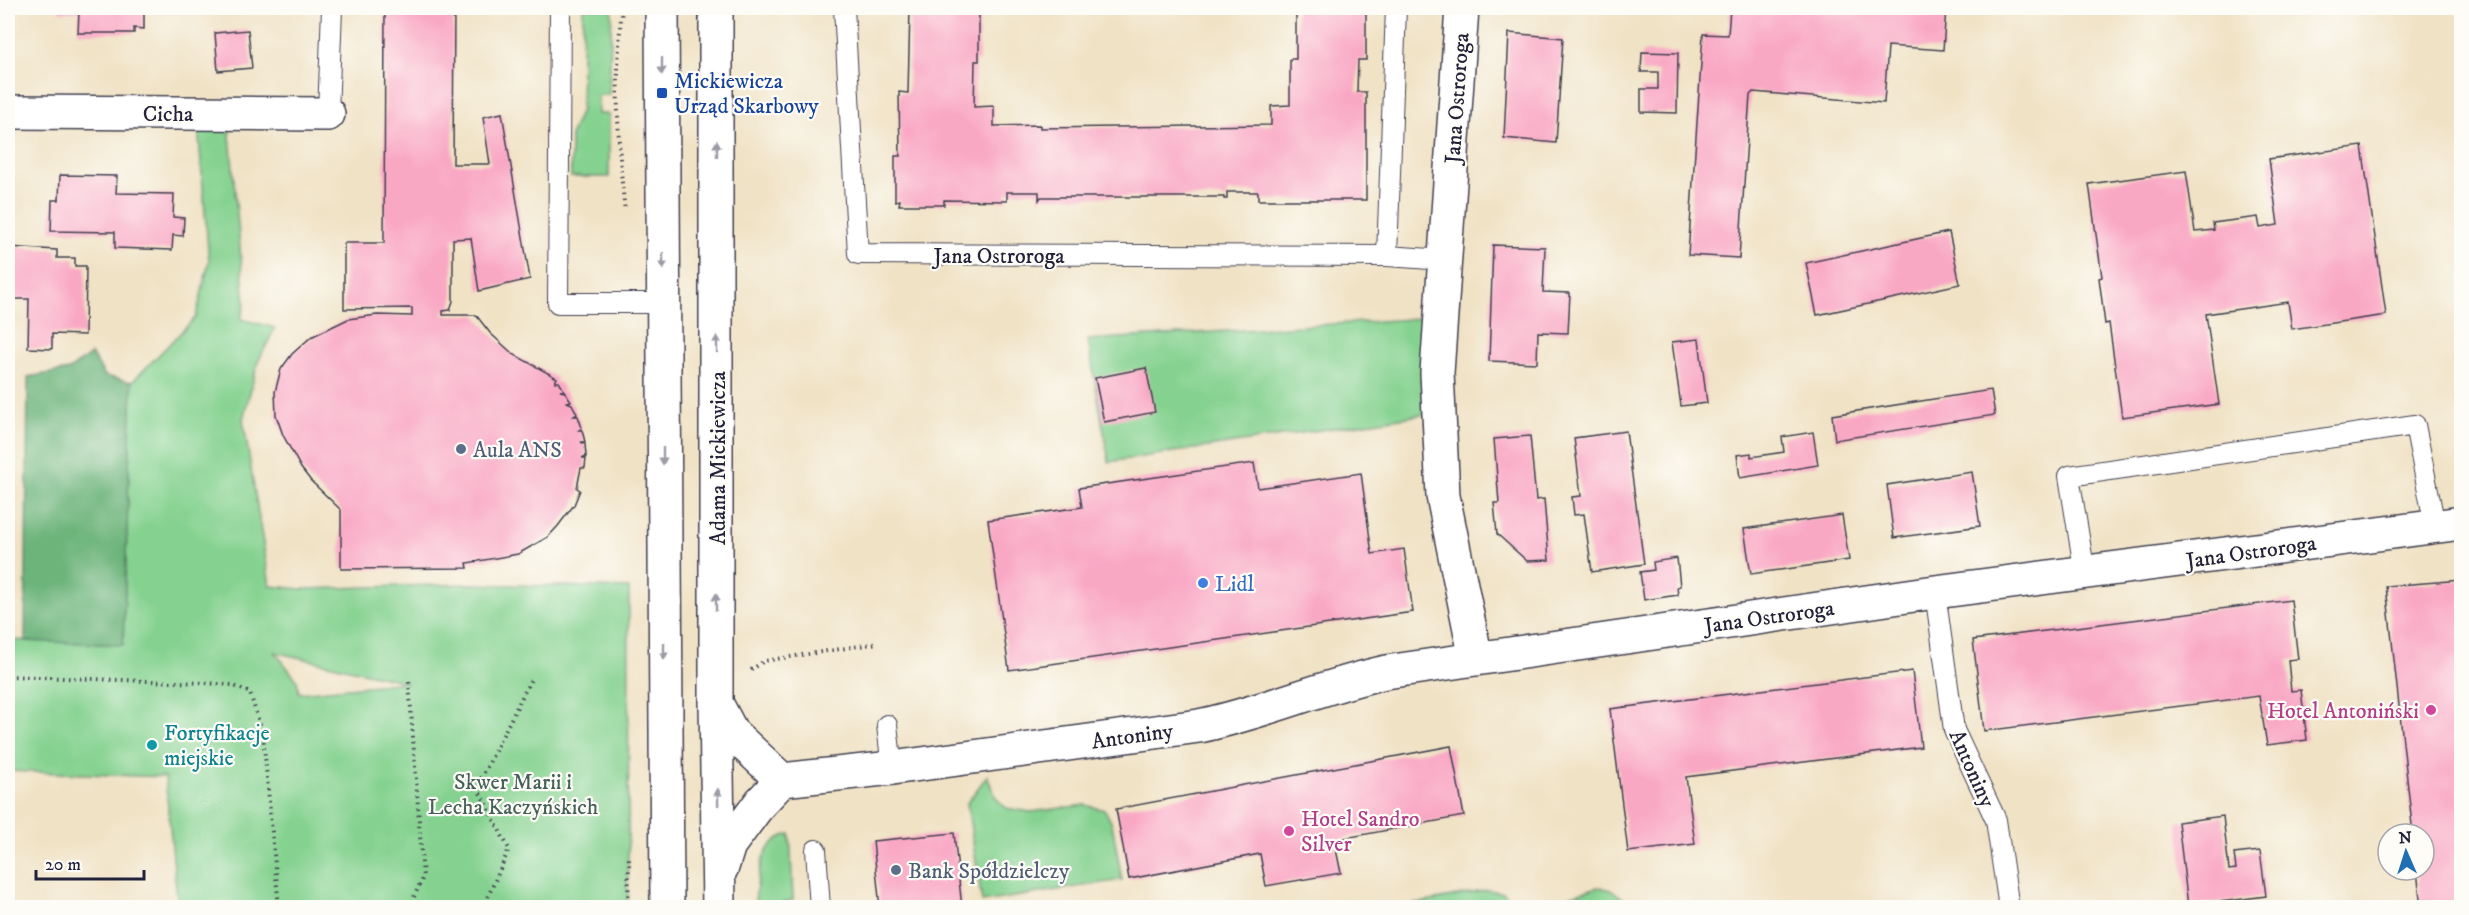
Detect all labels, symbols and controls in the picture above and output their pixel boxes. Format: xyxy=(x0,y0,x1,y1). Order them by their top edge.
street label: Jana Ostroroga xyxy=(1439,31,1476,166)
one-way arrow xyxy=(657,56,667,75)
place label: Mickiewicza Urząd Skarbowy xyxy=(674,68,819,120)
marker: Mickiewicza Urząd Skarbowy xyxy=(655,86,669,100)
street label: Cicha xyxy=(143,101,194,128)
one-way arrow xyxy=(712,139,722,158)
street label: Jana Ostroroga xyxy=(932,243,1065,270)
one-way arrow xyxy=(658,251,668,270)
one-way arrow xyxy=(712,334,722,353)
street label: Adama Mickiewicza xyxy=(705,370,732,545)
place label: Aula ANS xyxy=(473,437,562,464)
marker: Aula ANS xyxy=(454,442,468,456)
one-way arrow xyxy=(658,446,668,465)
street label: Jana Ostroroga xyxy=(2183,530,2319,575)
place label: Lidl xyxy=(1215,571,1255,598)
marker: Lidl xyxy=(1196,576,1210,590)
one-way arrow xyxy=(711,592,721,611)
street label: Jana Ostroroga xyxy=(1701,595,1837,640)
one-way arrow xyxy=(659,641,669,660)
place label: Hotel Antoniński xyxy=(2267,698,2419,725)
marker: Hotel Antoniński xyxy=(2424,703,2438,717)
street label: Antoniny xyxy=(1090,717,1175,756)
place label: Fortyfikacje miejskie xyxy=(164,720,270,772)
street label: Antoniny xyxy=(1943,726,2001,812)
marker: Fortyfikacje miejskie xyxy=(145,738,159,752)
park label: Skwer Marii i Lecha Kaczyńskich xyxy=(428,769,599,821)
one-way arrow xyxy=(713,788,722,807)
place label: Hotel Sandro Silver xyxy=(1301,806,1420,858)
north arrow xyxy=(2376,822,2436,882)
marker: Hotel Sandro Silver xyxy=(1282,824,1296,838)
text: N xyxy=(2398,828,2412,848)
scale bar xyxy=(36,843,144,881)
text: 20 m xyxy=(45,854,81,876)
place label: Bank Spółdzielczy xyxy=(908,858,1070,885)
marker: Bank Spółdzielczy xyxy=(889,863,903,877)

